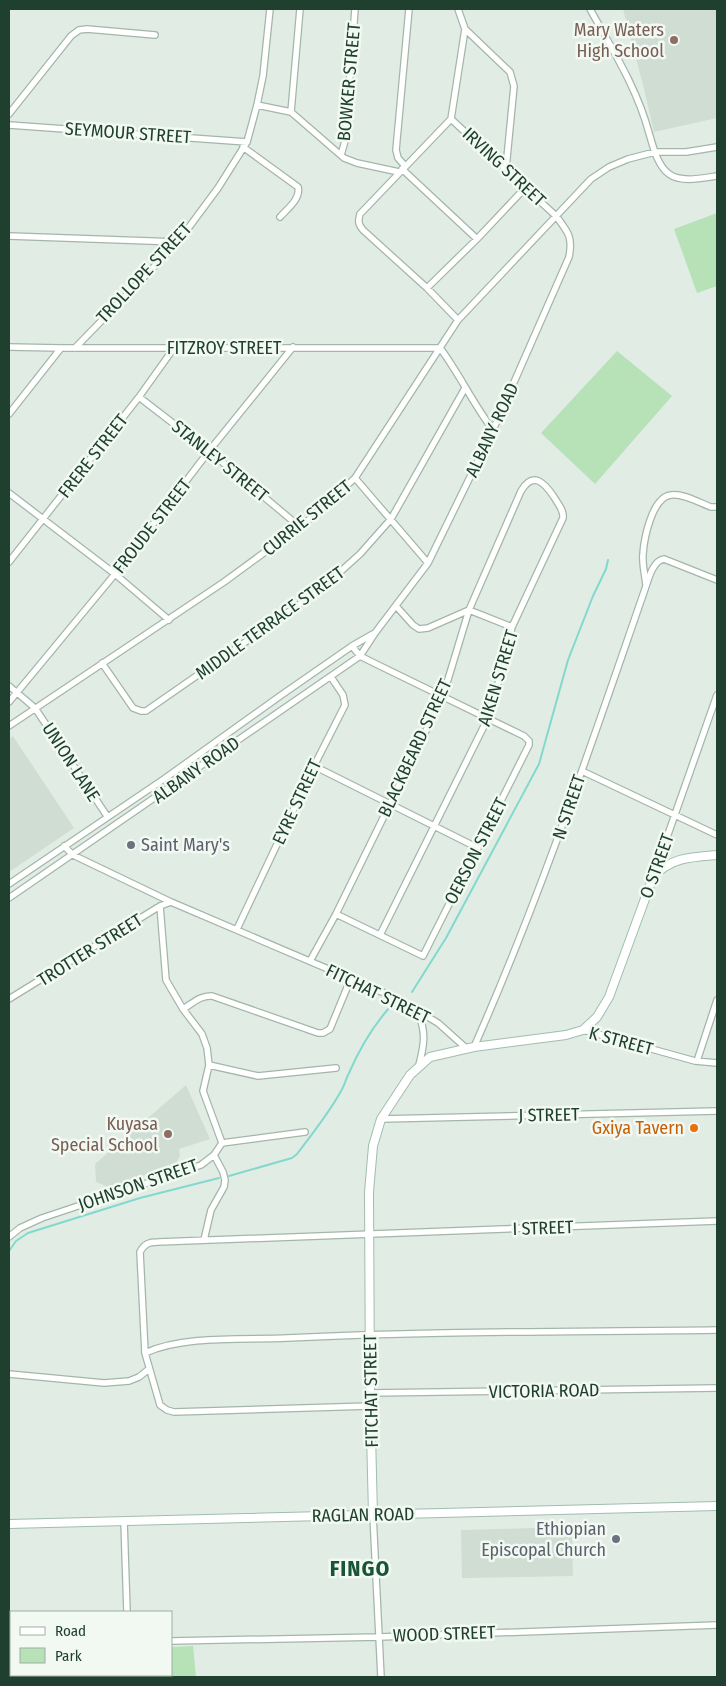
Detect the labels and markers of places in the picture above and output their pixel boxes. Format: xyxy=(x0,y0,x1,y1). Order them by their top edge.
place label: Mary Waters High School xyxy=(574,19,664,62)
marker: Mary Waters High School xyxy=(668,34,680,46)
place label: Saint Mary's xyxy=(141,834,230,856)
marker: Saint Mary's xyxy=(125,839,137,851)
place label: Kuyasa Special School xyxy=(51,1113,158,1156)
place label: Gxiya Tavern xyxy=(592,1117,684,1139)
marker: Gxiya Tavern xyxy=(688,1122,700,1134)
marker: Kuyasa Special School xyxy=(162,1128,174,1140)
place label: Ethiopian Episcopal Church xyxy=(481,1518,606,1561)
marker: Ethiopian Episcopal Church xyxy=(610,1533,622,1545)

